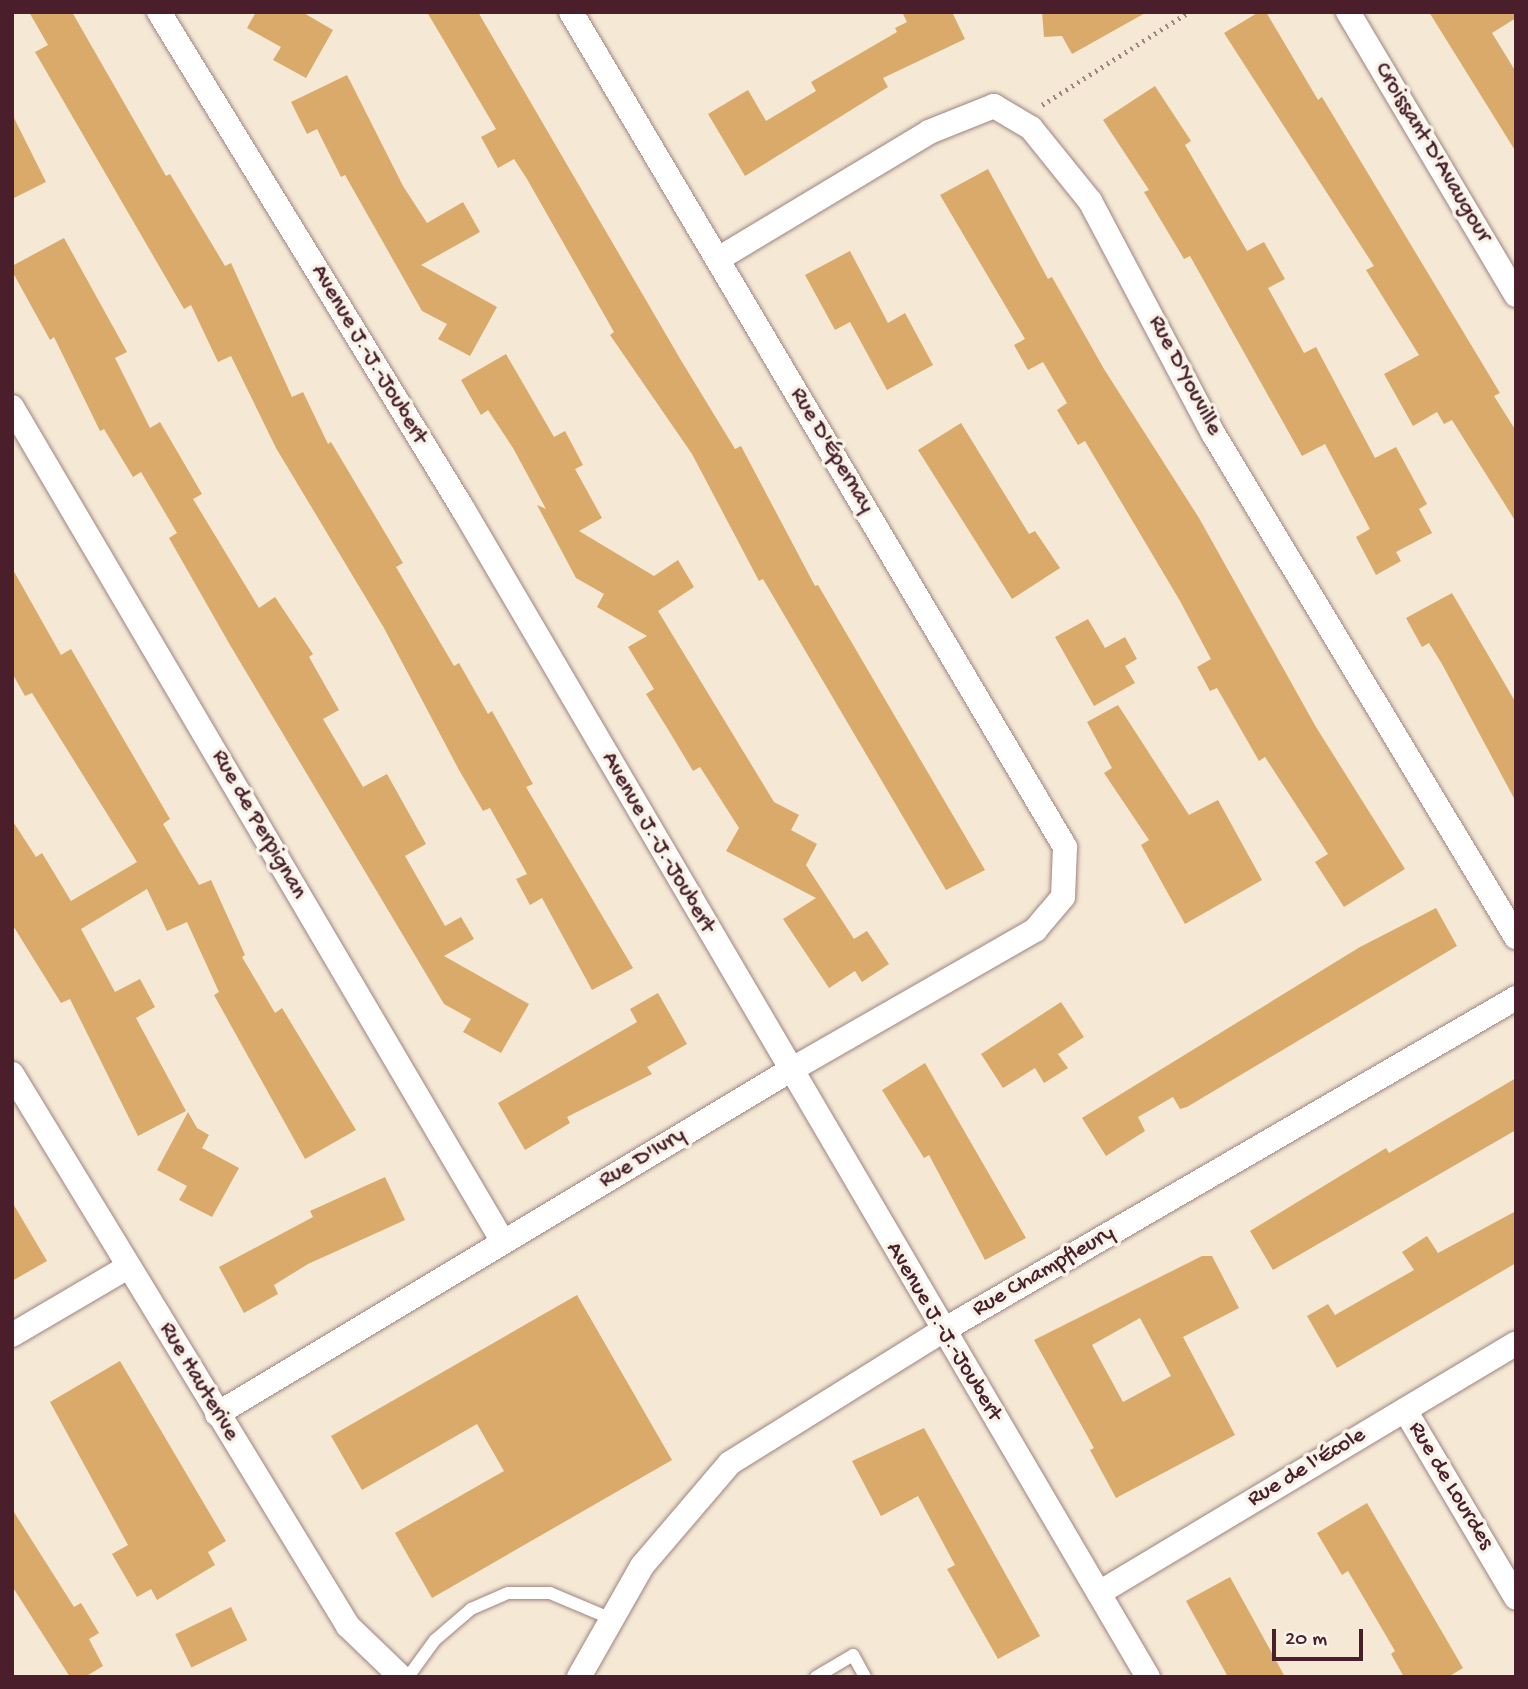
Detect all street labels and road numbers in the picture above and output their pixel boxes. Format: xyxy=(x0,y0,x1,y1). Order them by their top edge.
street label: Croissant D'Avaugour xyxy=(1367,58,1497,248)
street label: Avenue J.-J.-Joubert xyxy=(304,260,432,450)
street label: Rue D'Youville xyxy=(1141,311,1227,441)
street label: Rue D'Épernay xyxy=(783,383,879,519)
street label: Rue de Perpignan xyxy=(204,745,312,905)
street label: Avenue J.-J.-Joubert xyxy=(594,748,720,938)
street label: Rue D'Ivry xyxy=(595,1122,691,1196)
street label: Rue Champfleury xyxy=(968,1220,1120,1324)
street label: Avenue J.-J.-Joubert xyxy=(879,1237,1007,1427)
street label: Rue Hauterive xyxy=(152,1318,244,1446)
street label: Rue de Lourdes xyxy=(1401,1417,1499,1555)
street label: Rue de l'École xyxy=(1243,1422,1371,1514)

